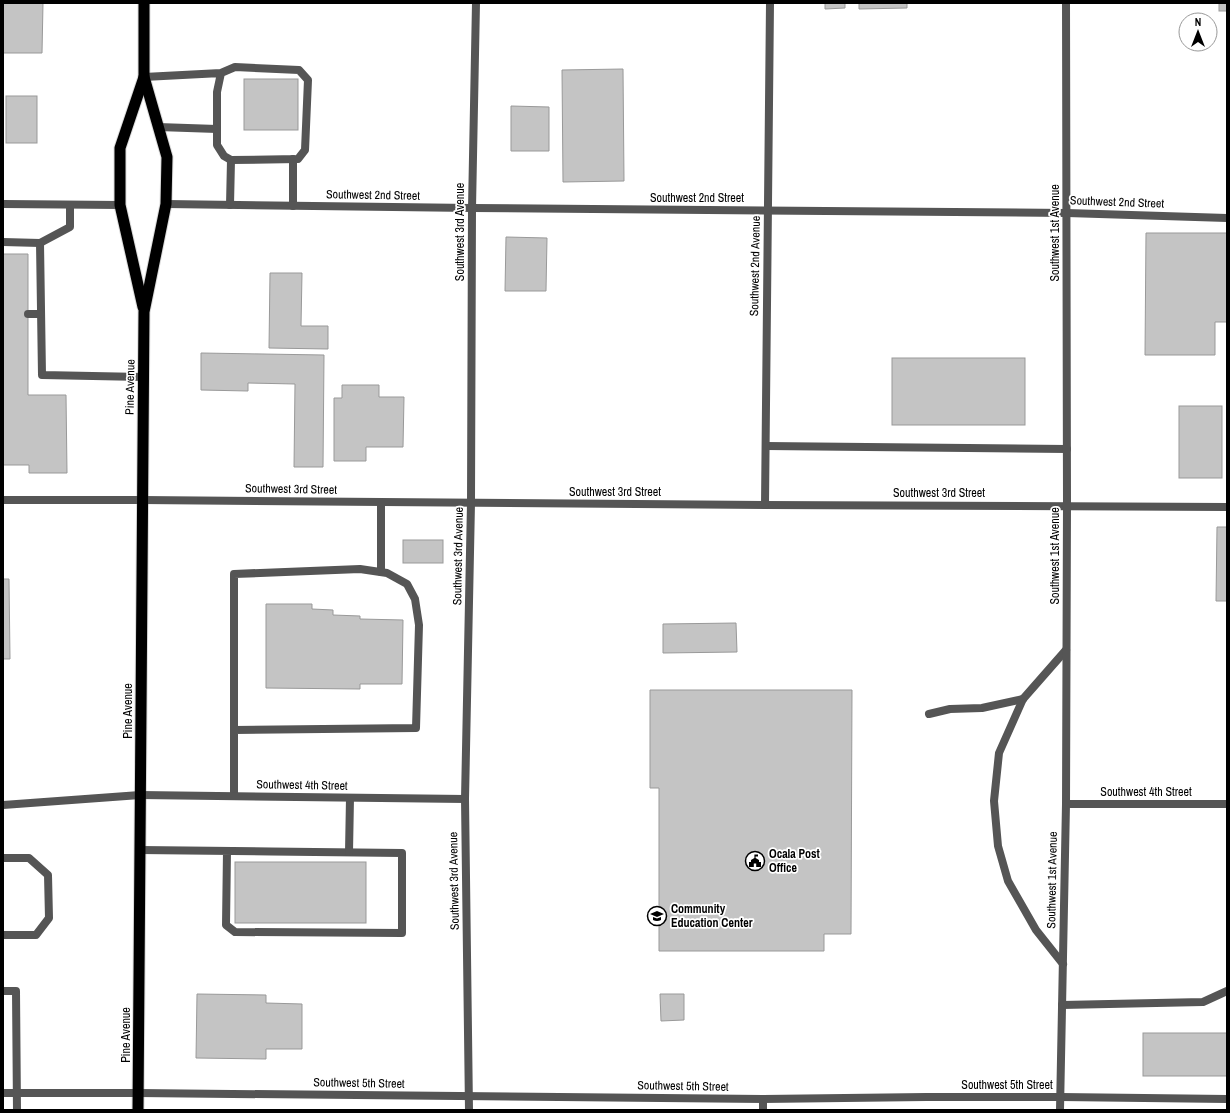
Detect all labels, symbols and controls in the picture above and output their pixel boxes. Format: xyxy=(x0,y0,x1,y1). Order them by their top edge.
north arrow xyxy=(1178,12,1218,52)
text: N xyxy=(1195,15,1201,29)
street label: Southwest 3rd Avenue xyxy=(452,183,468,281)
street label: Southwest 1st Avenue xyxy=(1047,184,1063,282)
street label: Southwest 2nd Street xyxy=(326,186,420,204)
street label: Southwest 2nd Street xyxy=(650,190,744,206)
street label: Southwest 2nd Street xyxy=(1070,192,1165,212)
street label: Southwest 2nd Avenue xyxy=(746,216,764,316)
street label: Pine Avenue xyxy=(122,359,138,415)
street label: Southwest 3rd Street xyxy=(245,480,337,498)
street label: Southwest 3rd Street xyxy=(569,484,661,500)
street label: Southwest 3rd Street xyxy=(893,485,985,501)
street label: Southwest 3rd Avenue xyxy=(449,507,467,605)
street label: Southwest 1st Avenue xyxy=(1047,507,1063,605)
street label: Pine Avenue xyxy=(120,683,136,739)
street label: Southwest 4th Street xyxy=(256,776,348,794)
street label: Southwest 4th Street xyxy=(1100,784,1192,800)
street label: Southwest 1st Avenue xyxy=(1043,831,1061,929)
street label: Southwest 3rd Avenue xyxy=(445,832,463,930)
place label: Ocala Post Office xyxy=(769,846,821,876)
public building icon: Ocala Post Office xyxy=(744,850,766,872)
place label: Community Education Center xyxy=(671,901,753,931)
school or university icon: Community Education Center xyxy=(646,905,668,927)
street label: Pine Avenue xyxy=(118,1007,134,1063)
street label: Southwest 5th Street xyxy=(313,1074,405,1092)
street label: Southwest 5th Street xyxy=(637,1077,729,1095)
street label: Southwest 5th Street xyxy=(961,1077,1053,1093)

